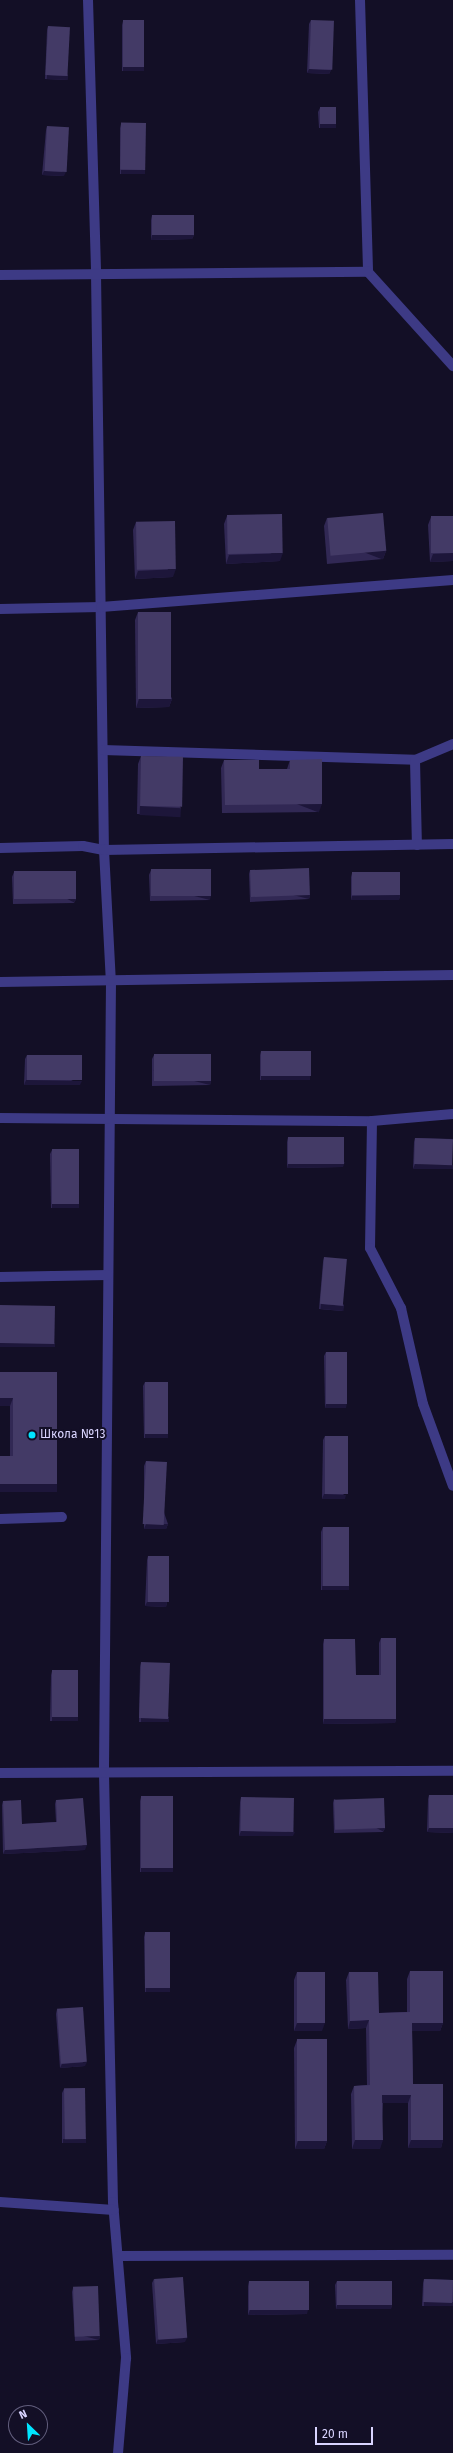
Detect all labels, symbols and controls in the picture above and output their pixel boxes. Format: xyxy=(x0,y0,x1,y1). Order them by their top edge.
place label: Школа №13 xyxy=(40,1428,105,1442)
marker: Школа №13 xyxy=(27,1430,37,1440)
north arrow xyxy=(8,2405,48,2445)
text: N xyxy=(17,2407,29,2422)
scale bar xyxy=(317,2419,375,2445)
text: 20 m xyxy=(322,2427,348,2441)

